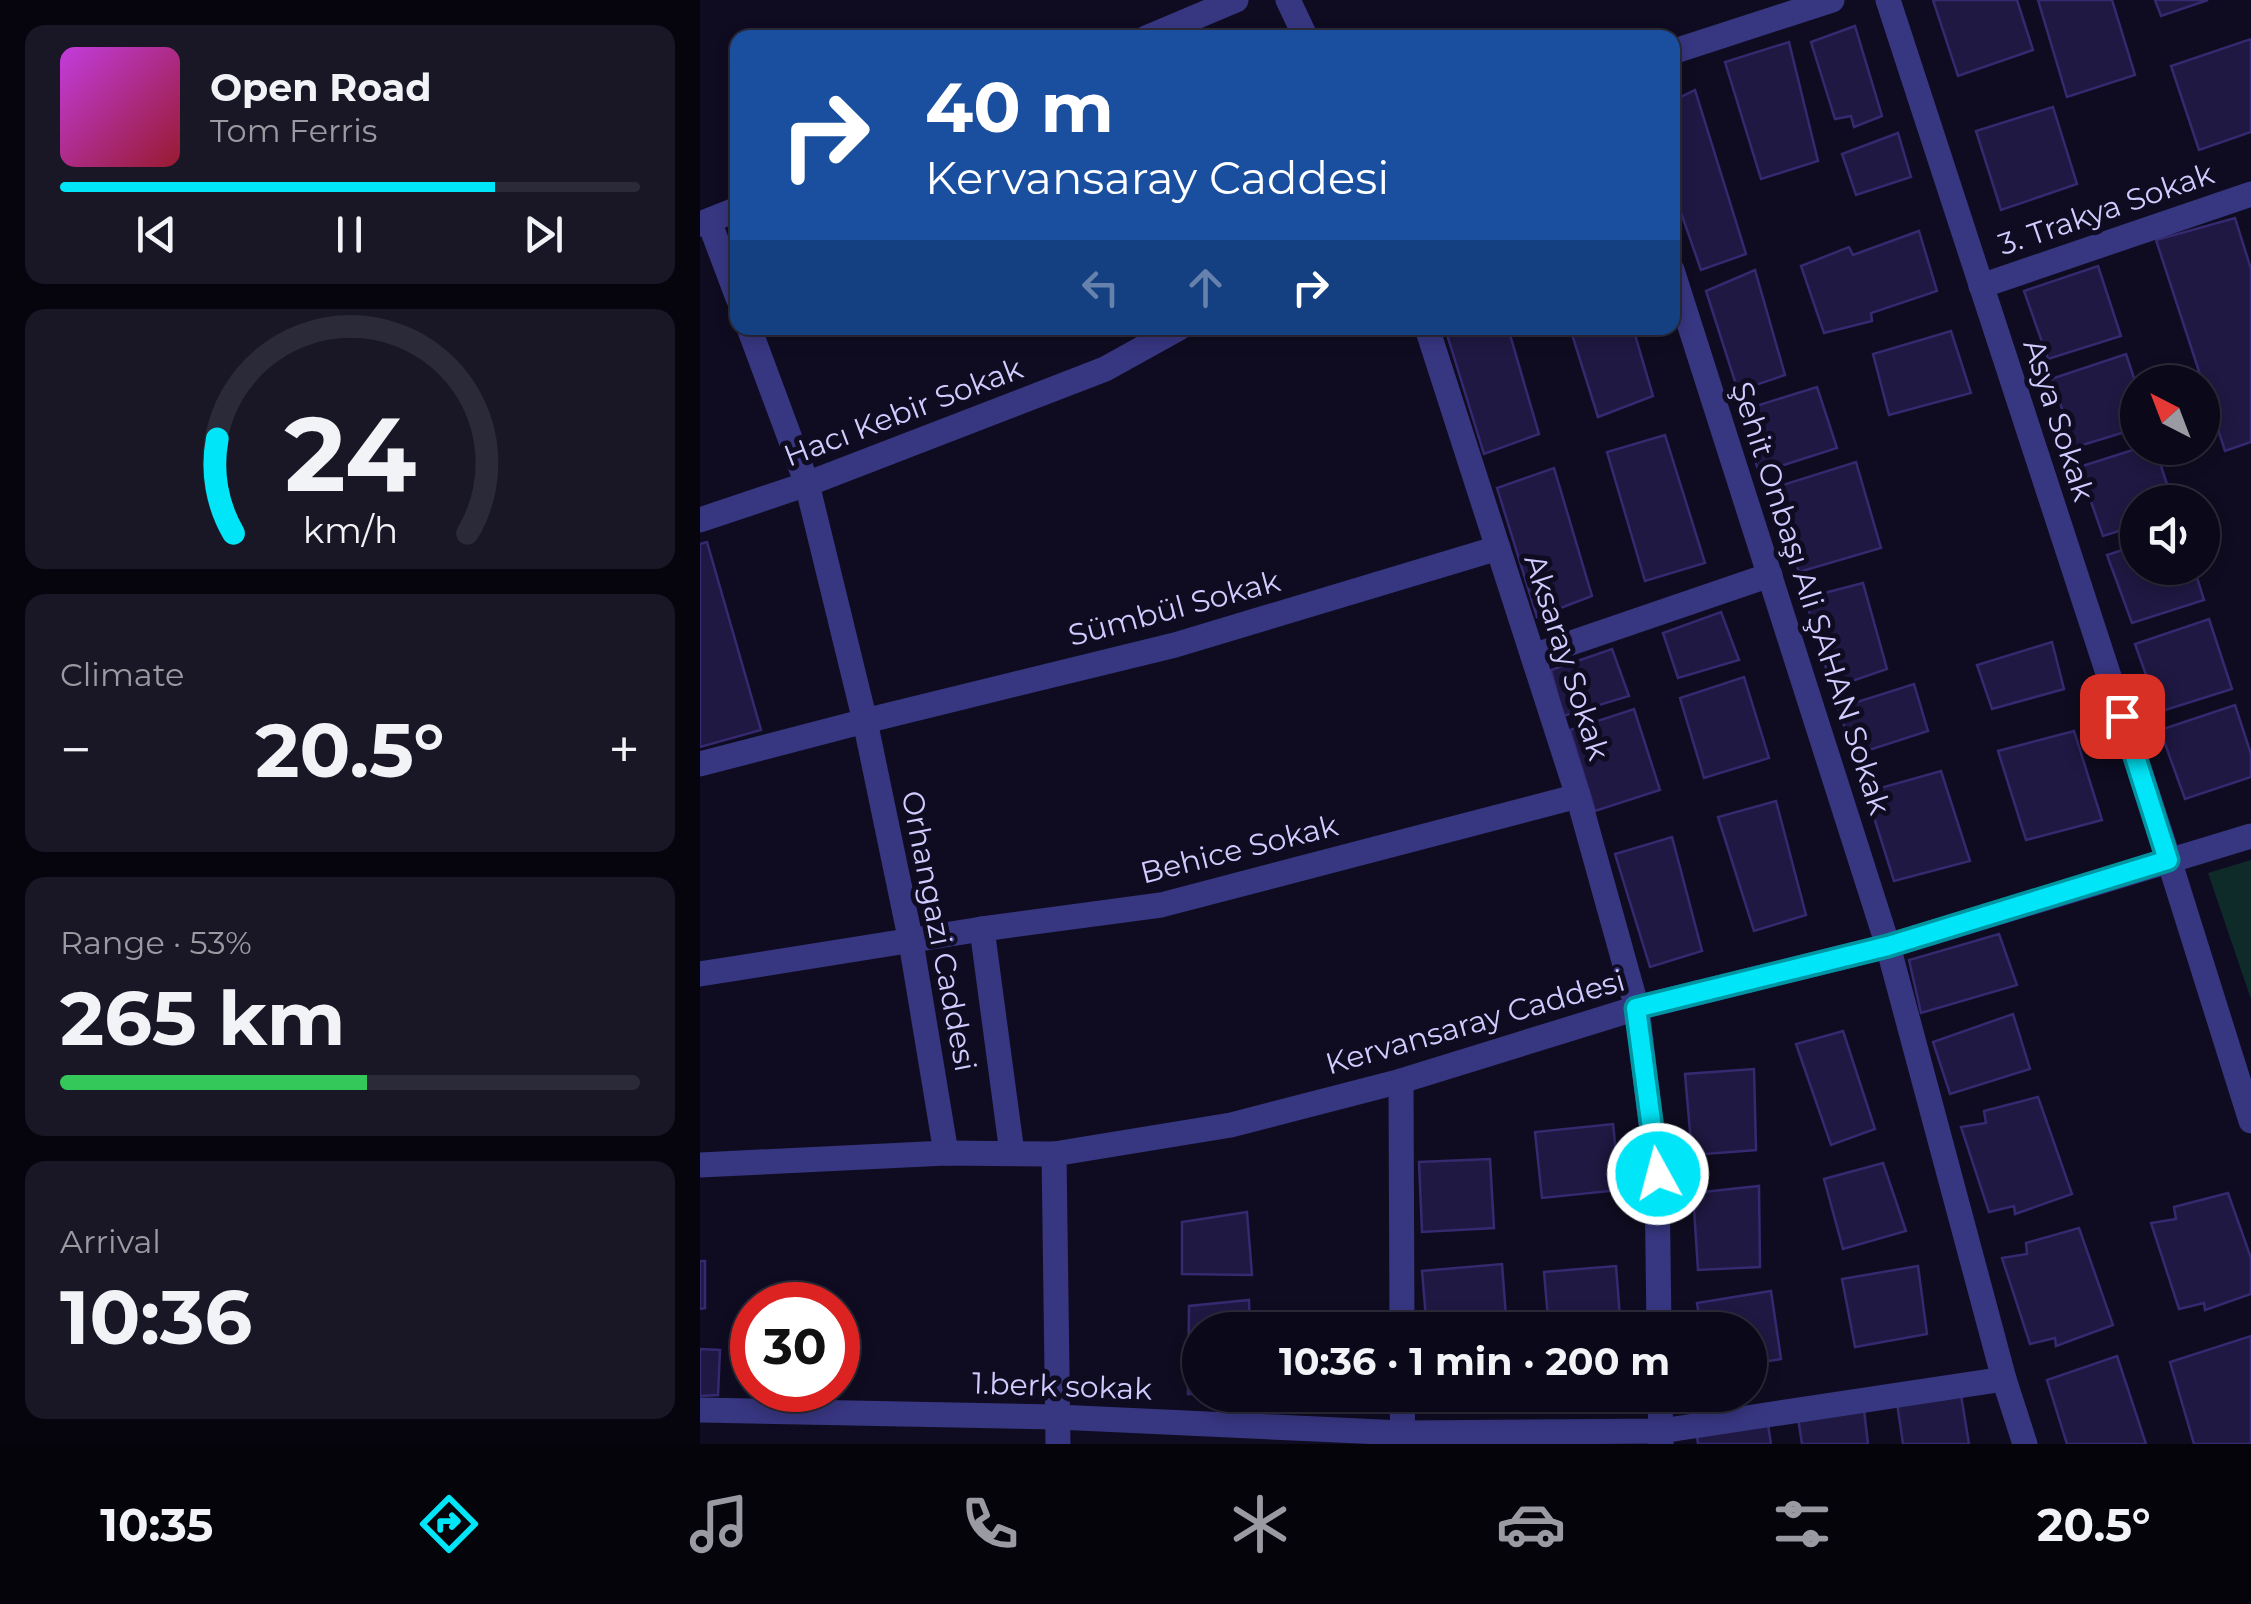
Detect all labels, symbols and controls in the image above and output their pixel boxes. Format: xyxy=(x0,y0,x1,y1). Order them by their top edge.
text: Open Road xyxy=(210,64,432,111)
text: 40 m xyxy=(925,64,1114,150)
icon: right xyxy=(760,70,890,200)
text: Tom Ferris xyxy=(210,111,377,150)
text: Kervansaray Caddesi xyxy=(925,150,1389,205)
street label: 3. Trakya Sokak xyxy=(1993,155,2219,263)
icon: previous xyxy=(129,207,184,262)
icon: pause xyxy=(322,207,377,262)
icon: next xyxy=(516,207,571,262)
icon: left xyxy=(1073,260,1128,315)
icon: ahead xyxy=(1178,260,1233,315)
icon: right xyxy=(1283,260,1338,315)
street label: Asya Sokak xyxy=(2015,334,2103,506)
street label: Hacı Kebir Sokak xyxy=(779,349,1028,475)
north arrow xyxy=(2120,365,2220,465)
map controls xyxy=(2120,365,2220,585)
street label: Şehit Onbaşı Ali ŞAHAN Sokak xyxy=(1723,377,1899,819)
text: 24 xyxy=(284,390,416,517)
button: sound xyxy=(2120,485,2220,585)
text: km/h xyxy=(302,508,398,552)
street label: Aksaray Sokak xyxy=(1516,550,1618,764)
street label: Sümbül Sokak xyxy=(1064,562,1284,654)
text: Climate xyxy=(60,655,184,694)
pin xyxy=(2080,674,2165,759)
icon: arrive xyxy=(2095,689,2150,744)
text: 20.5° xyxy=(255,704,445,796)
text: − xyxy=(60,716,92,783)
text: + xyxy=(608,716,640,783)
street label: Orhangazi Caddesi xyxy=(894,788,984,1074)
street label: Behice Sokak xyxy=(1136,807,1342,891)
text: Range · 53% xyxy=(60,923,252,962)
street label: Kervansaray Caddesi xyxy=(1321,962,1629,1082)
text: 265 km xyxy=(60,972,345,1064)
position arrow xyxy=(1606,1122,1710,1226)
text: Arrival xyxy=(60,1222,161,1261)
text: 10:36 xyxy=(60,1271,252,1363)
speed limit sign: 30 xyxy=(730,1282,860,1412)
text: 10:36 · 1 min · 200 m xyxy=(1279,1338,1670,1385)
street label: 1.berk sokak xyxy=(971,1364,1153,1408)
icon: directions xyxy=(414,1489,484,1559)
icon: music xyxy=(684,1489,754,1559)
icon: phone xyxy=(955,1489,1025,1559)
icon: climate xyxy=(1225,1489,1295,1559)
icon: car xyxy=(1496,1489,1566,1559)
icon: filters xyxy=(1767,1489,1837,1559)
text: 10:35 xyxy=(100,1497,213,1552)
text: 20.5° xyxy=(2037,1497,2151,1552)

